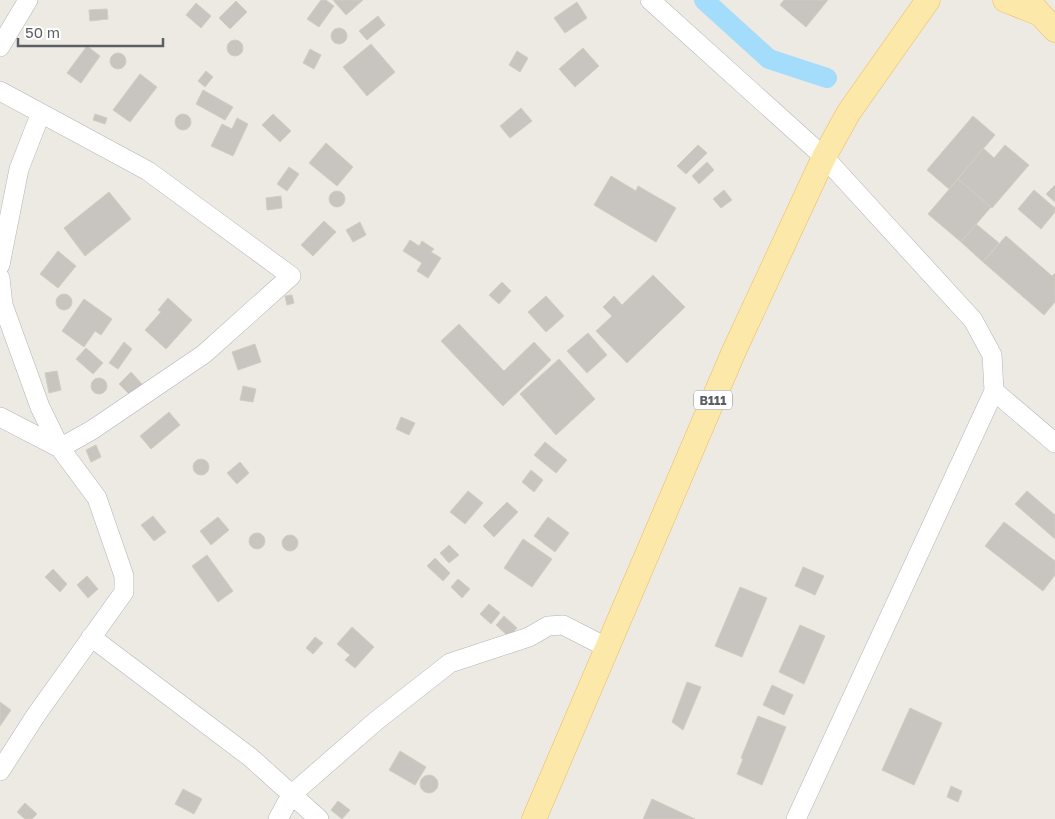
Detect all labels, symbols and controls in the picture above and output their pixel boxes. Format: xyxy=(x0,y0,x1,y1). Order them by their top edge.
scale bar xyxy=(18,15,162,47)
text: 50 m xyxy=(25,23,60,41)
road number: B111 xyxy=(694,390,732,410)

